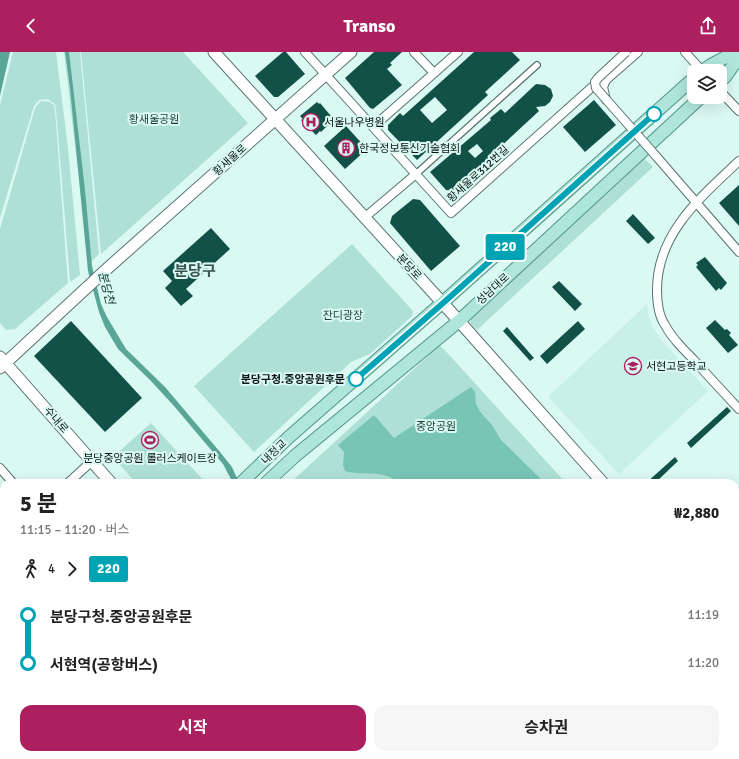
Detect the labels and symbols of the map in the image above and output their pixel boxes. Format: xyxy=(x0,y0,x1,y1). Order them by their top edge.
unlabelled marker xyxy=(646,106,662,122)
hospital icon: 서울나우병원 xyxy=(301,112,321,132)
park label: 황새울공원 xyxy=(129,113,179,126)
place label: 서울나우병원 xyxy=(324,116,385,129)
building icon: 한국정보통신기술협회 xyxy=(336,138,356,158)
street label: 황새울로 xyxy=(211,142,249,178)
place label: 한국정보통신기술협회 xyxy=(359,142,460,155)
street label: 황새울로312번길 xyxy=(444,143,512,205)
line badge: 220 xyxy=(482,234,528,260)
street label: 분당로 xyxy=(394,251,424,283)
district label: 분당구 xyxy=(174,262,216,280)
water label: 분당천 xyxy=(95,270,118,308)
street label: 성남대로 xyxy=(474,270,512,308)
park label: 잔디광장 xyxy=(323,309,363,322)
school or university icon: 서현고등학교 xyxy=(623,356,643,376)
place label: 서현고등학교 xyxy=(646,360,707,373)
marker: 분당구청.중앙공원후문 xyxy=(348,371,364,387)
place label: 분당구청.중앙공원후문 xyxy=(241,373,345,386)
street label: 수내로 xyxy=(41,404,71,436)
park label: 중앙공원 xyxy=(416,420,456,433)
sports icon: 분당중앙공원 롤러스케이트장 xyxy=(140,430,160,450)
street label: 내정교 xyxy=(259,437,289,467)
place label: 분당중앙공원 롤러스케이트장 xyxy=(83,452,217,465)

